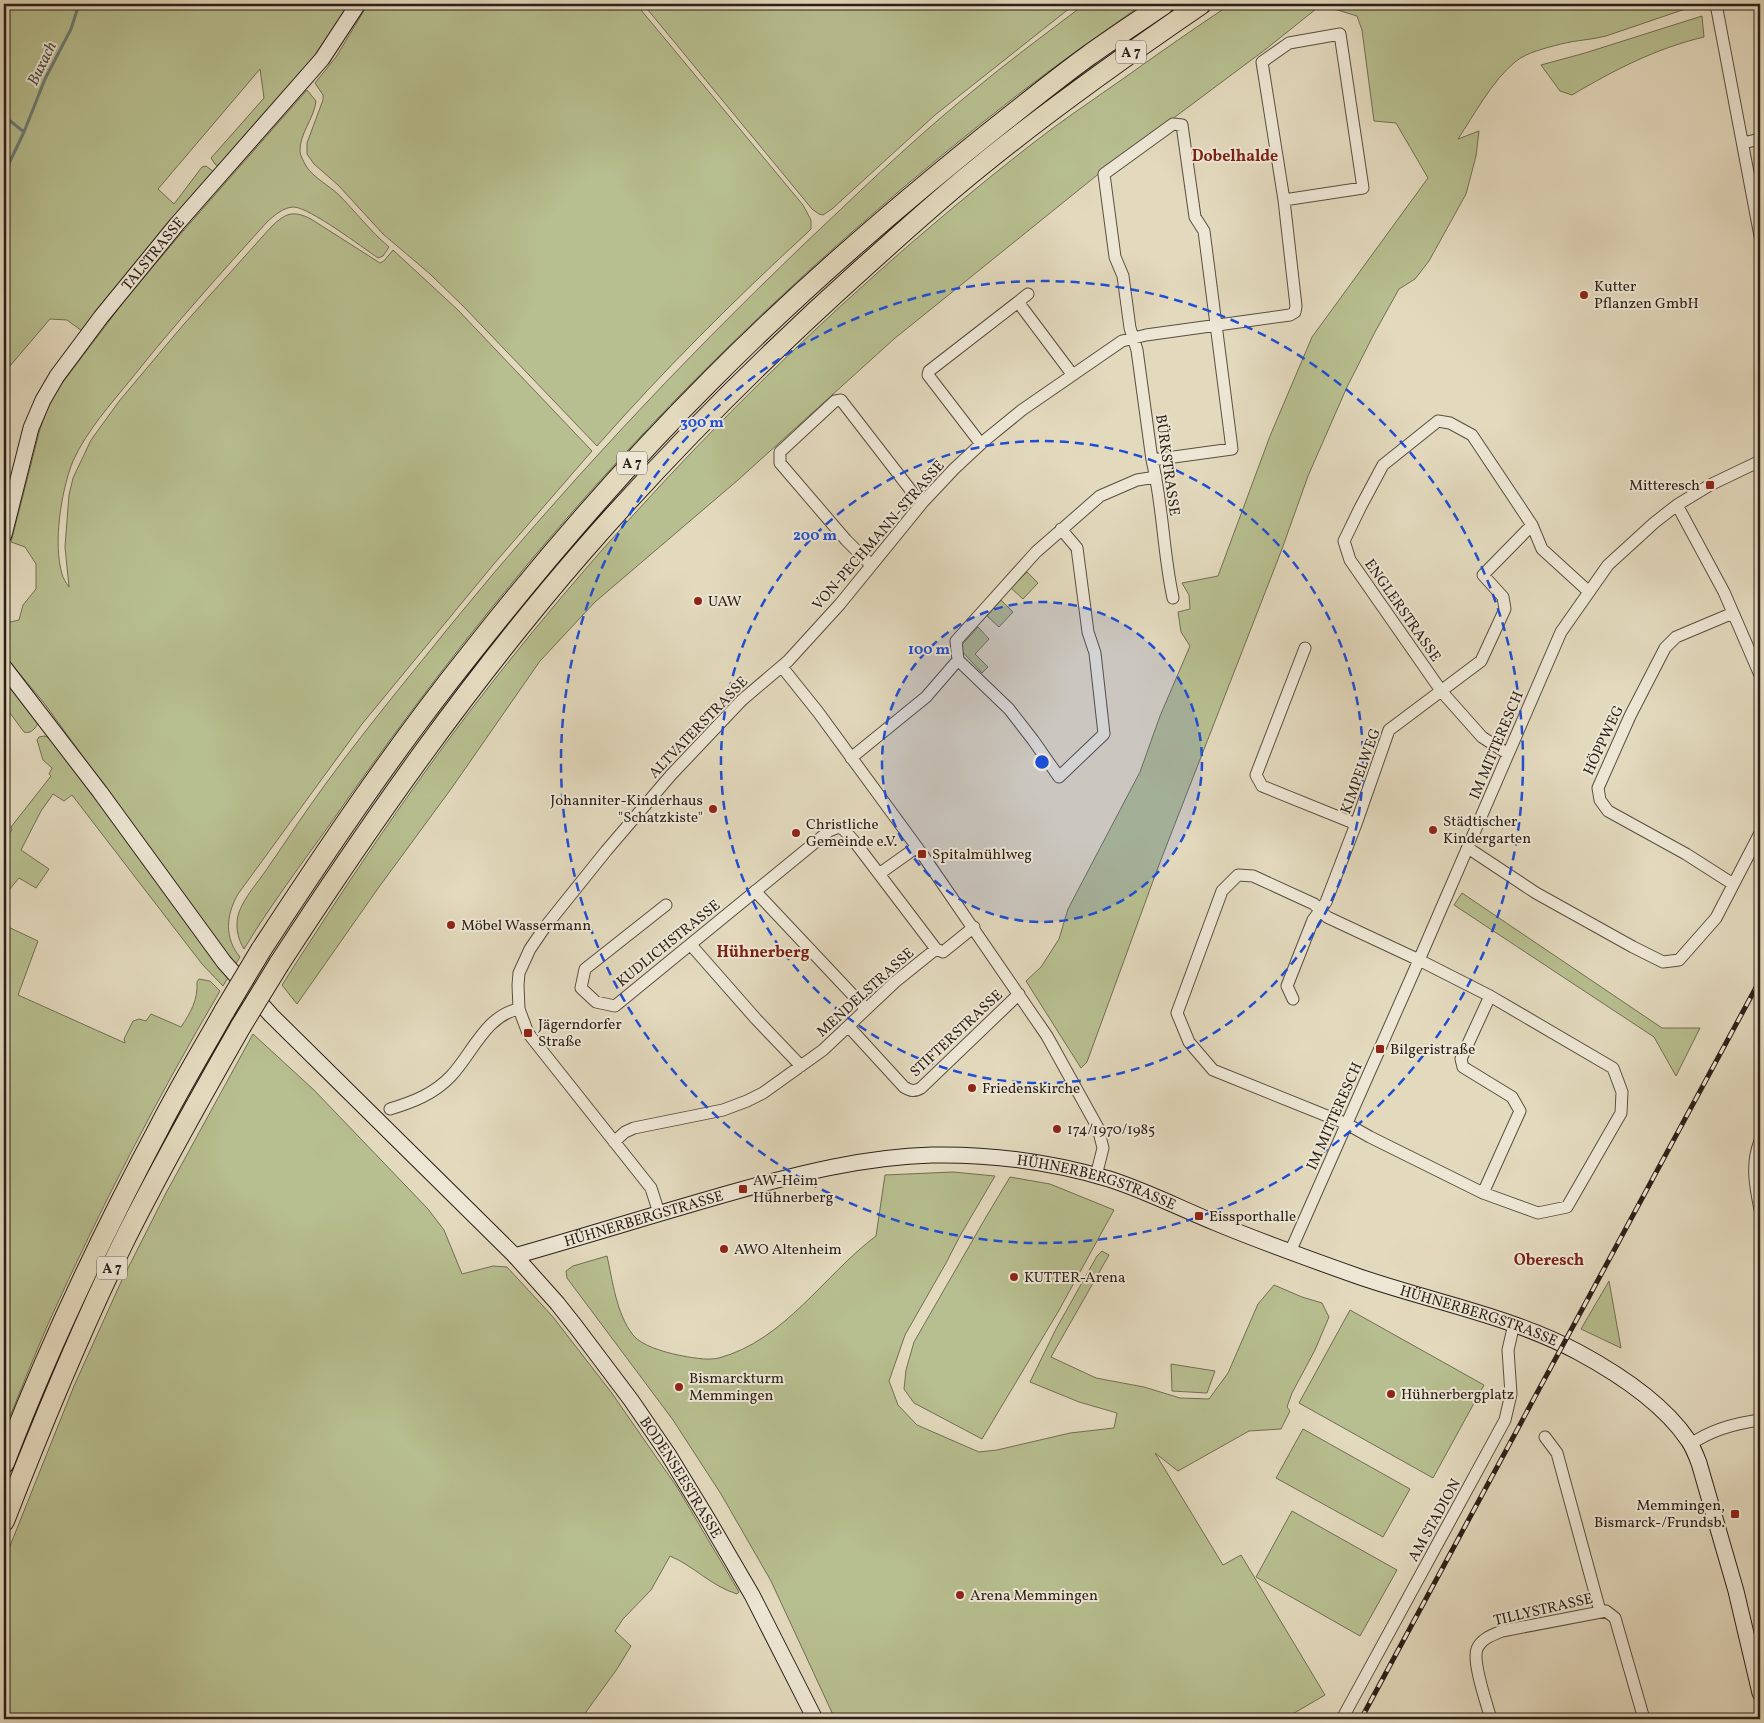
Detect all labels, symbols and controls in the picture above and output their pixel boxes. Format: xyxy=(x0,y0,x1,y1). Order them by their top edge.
water label: Buxach xyxy=(23,38,63,90)
road number: A 7 xyxy=(1116,41,1146,64)
district label: Dobelhalde xyxy=(1192,146,1278,168)
street label: TALSTRASSE xyxy=(118,213,190,296)
place label: Kutter Pflanzen GmbH xyxy=(1594,277,1699,315)
marker: Kutter Pflanzen GmbH xyxy=(1578,289,1590,301)
text: 300 m xyxy=(680,413,724,434)
street label: BÜRKSTRASSE xyxy=(1149,413,1184,517)
road number: A 7 xyxy=(617,452,647,474)
street label: VON-PECHMANN-STRASSE xyxy=(808,457,950,615)
place label: Mitteresch xyxy=(1629,476,1700,497)
marker: Mitteresch xyxy=(1704,479,1716,491)
text: 200 m xyxy=(793,526,837,547)
street label: ENGLERSTRASSE xyxy=(1358,555,1445,667)
place label: UAW xyxy=(708,592,741,613)
marker: UAW xyxy=(692,595,704,607)
text: 100 m xyxy=(908,640,951,661)
street label: ALTVATERSTRASSE xyxy=(645,672,754,784)
street label: IM MITTERESCH xyxy=(1465,688,1530,803)
street label: HÖPPWEG xyxy=(1579,702,1630,779)
street label: KIMPELWEG xyxy=(1336,726,1387,817)
centre of rings xyxy=(1033,753,1051,771)
place label: Johanniter-Kinderhaus "Schatzkiste" xyxy=(550,791,703,829)
marker: Johanniter-Kinderhaus "Schatzkiste" xyxy=(707,803,719,815)
place label: Städtischer Kindergarten xyxy=(1443,812,1531,850)
place label: Christliche Gemeinde e.V. xyxy=(806,815,897,853)
marker: Städtischer Kindergarten xyxy=(1427,824,1439,836)
marker: Christliche Gemeinde e.V. xyxy=(790,827,802,839)
place label: Spitalmühlweg xyxy=(932,845,1032,866)
marker: Spitalmühlweg xyxy=(916,848,928,860)
street label: KUDLICHSTRASSE xyxy=(613,896,725,993)
place label: Möbel Wassermann xyxy=(461,916,591,937)
marker: Möbel Wassermann xyxy=(445,919,457,931)
district label: Hühnerberg xyxy=(717,942,810,964)
street label: MENDELSTRASSE xyxy=(813,944,919,1043)
street label: STIFTERSTRASSE xyxy=(906,986,1008,1083)
place label: Jägerndorfer Straße xyxy=(538,1015,622,1053)
marker: Jägerndorfer Straße xyxy=(522,1027,534,1039)
place label: Bilgeristraße xyxy=(1390,1040,1475,1061)
marker: Bilgeristraße xyxy=(1374,1043,1386,1055)
street label: IM MITTERESCH xyxy=(1302,1059,1369,1174)
place label: Friedenskirche xyxy=(982,1079,1080,1100)
marker: Friedenskirche xyxy=(966,1082,978,1094)
place label: 174/1970/1985 xyxy=(1067,1120,1155,1141)
marker: 174/1970/1985 xyxy=(1051,1123,1063,1135)
street label: HÜHNERBERGSTRASSE xyxy=(1015,1151,1179,1216)
place label: AW-Heim Hühnerberg xyxy=(753,1171,834,1209)
marker: AW-Heim Hühnerberg xyxy=(737,1183,749,1195)
street label: HÜHNERBERGSTRASSE xyxy=(562,1186,726,1253)
place label: Eissporthalle xyxy=(1209,1207,1296,1228)
marker: Eissporthalle xyxy=(1193,1210,1205,1222)
place label: AWO Altenheim xyxy=(734,1240,842,1261)
marker: AWO Altenheim xyxy=(718,1243,730,1255)
district label: Oberesch xyxy=(1514,1250,1584,1272)
road number: A 7 xyxy=(97,1256,127,1280)
place label: KUTTER-Arena xyxy=(1024,1268,1125,1289)
marker: KUTTER-Arena xyxy=(1008,1271,1020,1283)
street label: HÜHNERBERGSTRASSE xyxy=(1397,1281,1561,1353)
place label: Bismarckturm Memmingen xyxy=(689,1369,784,1407)
marker: Bismarckturm Memmingen xyxy=(673,1381,685,1393)
place label: Hühnerbergplatz xyxy=(1401,1385,1514,1406)
marker: Hühnerbergplatz xyxy=(1385,1388,1397,1400)
street label: BODENSEESTRASSE xyxy=(634,1413,726,1543)
street label: AM STADION xyxy=(1404,1475,1467,1566)
place label: Memmingen, Bismarck-/Frundsb. xyxy=(1594,1496,1725,1534)
marker: Memmingen, Bismarck-/Frundsb. xyxy=(1729,1508,1741,1520)
place label: Arena Memmingen xyxy=(970,1586,1098,1607)
marker: Arena Memmingen xyxy=(954,1589,966,1601)
street label: TILLYSTRASSE xyxy=(1492,1589,1595,1632)

